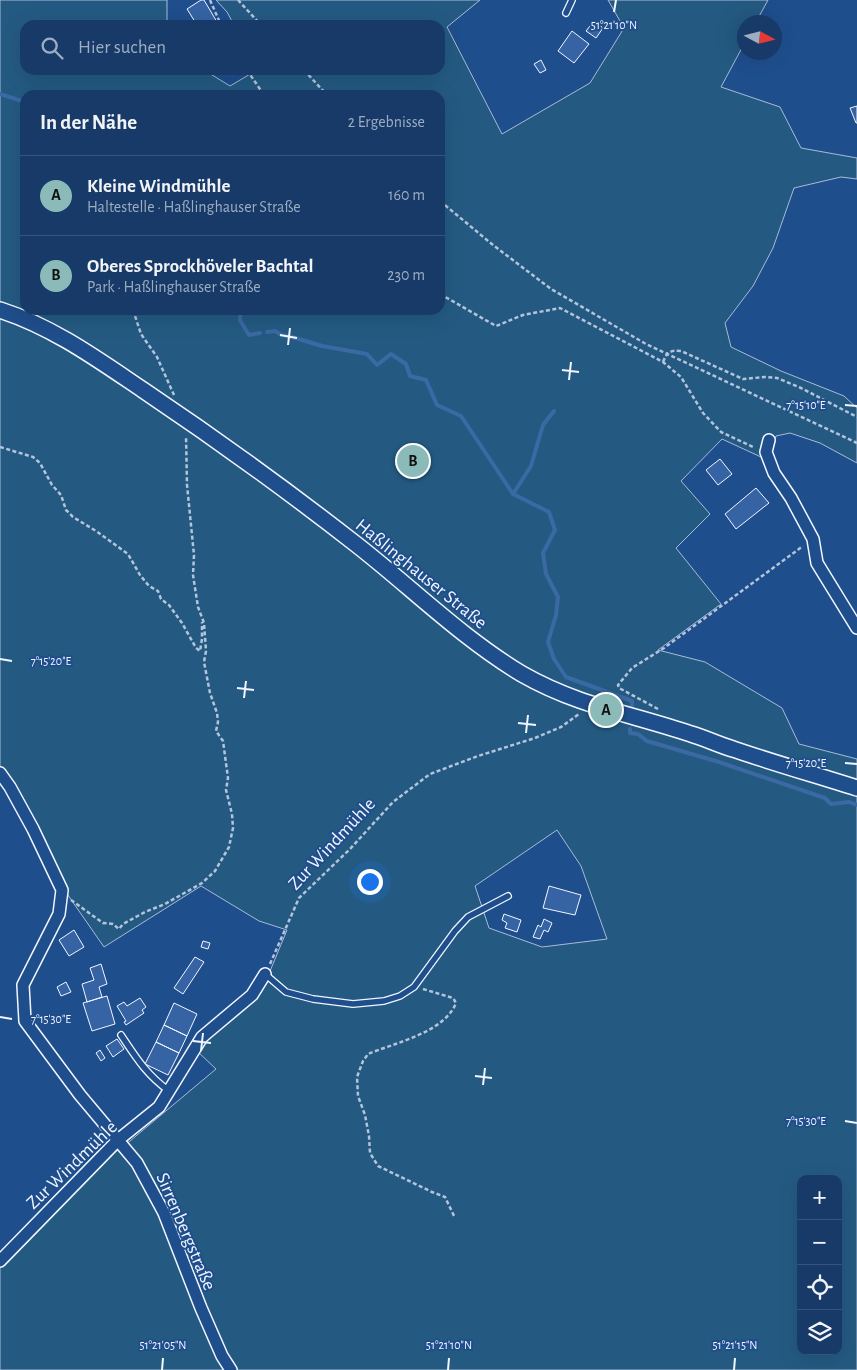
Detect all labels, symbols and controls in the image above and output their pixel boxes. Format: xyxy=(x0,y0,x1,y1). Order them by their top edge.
north arrow xyxy=(737,15,782,60)
text: 51°21'10"N xyxy=(591,19,637,31)
search box xyxy=(20,20,445,75)
icon: search xyxy=(38,34,66,62)
text: Hier suchen xyxy=(78,38,166,57)
text: In der Nähe xyxy=(40,112,137,133)
text: 2 Ergebnisse xyxy=(348,114,425,130)
text: Kleine Windmühle xyxy=(87,177,230,196)
text: A xyxy=(51,187,61,203)
text: 160 m xyxy=(388,187,425,203)
text: Haltestelle · Haßlinghauser Straße xyxy=(87,199,301,215)
text: Oberes Sprockhöveler Bachtal xyxy=(87,257,314,276)
text: B xyxy=(51,267,61,283)
text: 230 m xyxy=(387,267,425,283)
text: Park · Haßlinghauser Straße xyxy=(87,279,261,295)
text: 7°15'10"E xyxy=(786,399,826,411)
pin: B xyxy=(397,442,429,480)
street label: Haßlinghauser Straße xyxy=(352,516,490,633)
text: 7°15'20"E xyxy=(31,655,72,667)
pin: A xyxy=(590,691,622,729)
text: 7°15'20"E xyxy=(786,757,827,769)
street label: Zur Windmühle xyxy=(285,794,379,894)
your location xyxy=(357,869,383,895)
text: 7°15'30"E xyxy=(31,1013,71,1025)
text: 7°15'30"E xyxy=(786,1115,826,1127)
street label: Zur Windmühle xyxy=(23,1117,121,1213)
street label: Sirrenbergstraße xyxy=(152,1170,219,1293)
map controls xyxy=(797,1175,842,1355)
button: + xyxy=(797,1175,842,1220)
button: − xyxy=(797,1220,842,1265)
button: locate xyxy=(797,1265,842,1310)
button: layers xyxy=(797,1310,842,1355)
text: 51°21'05"N xyxy=(139,1339,187,1351)
text: 51°21'10"N xyxy=(426,1339,472,1351)
text: 51°21'15"N xyxy=(713,1339,757,1351)

